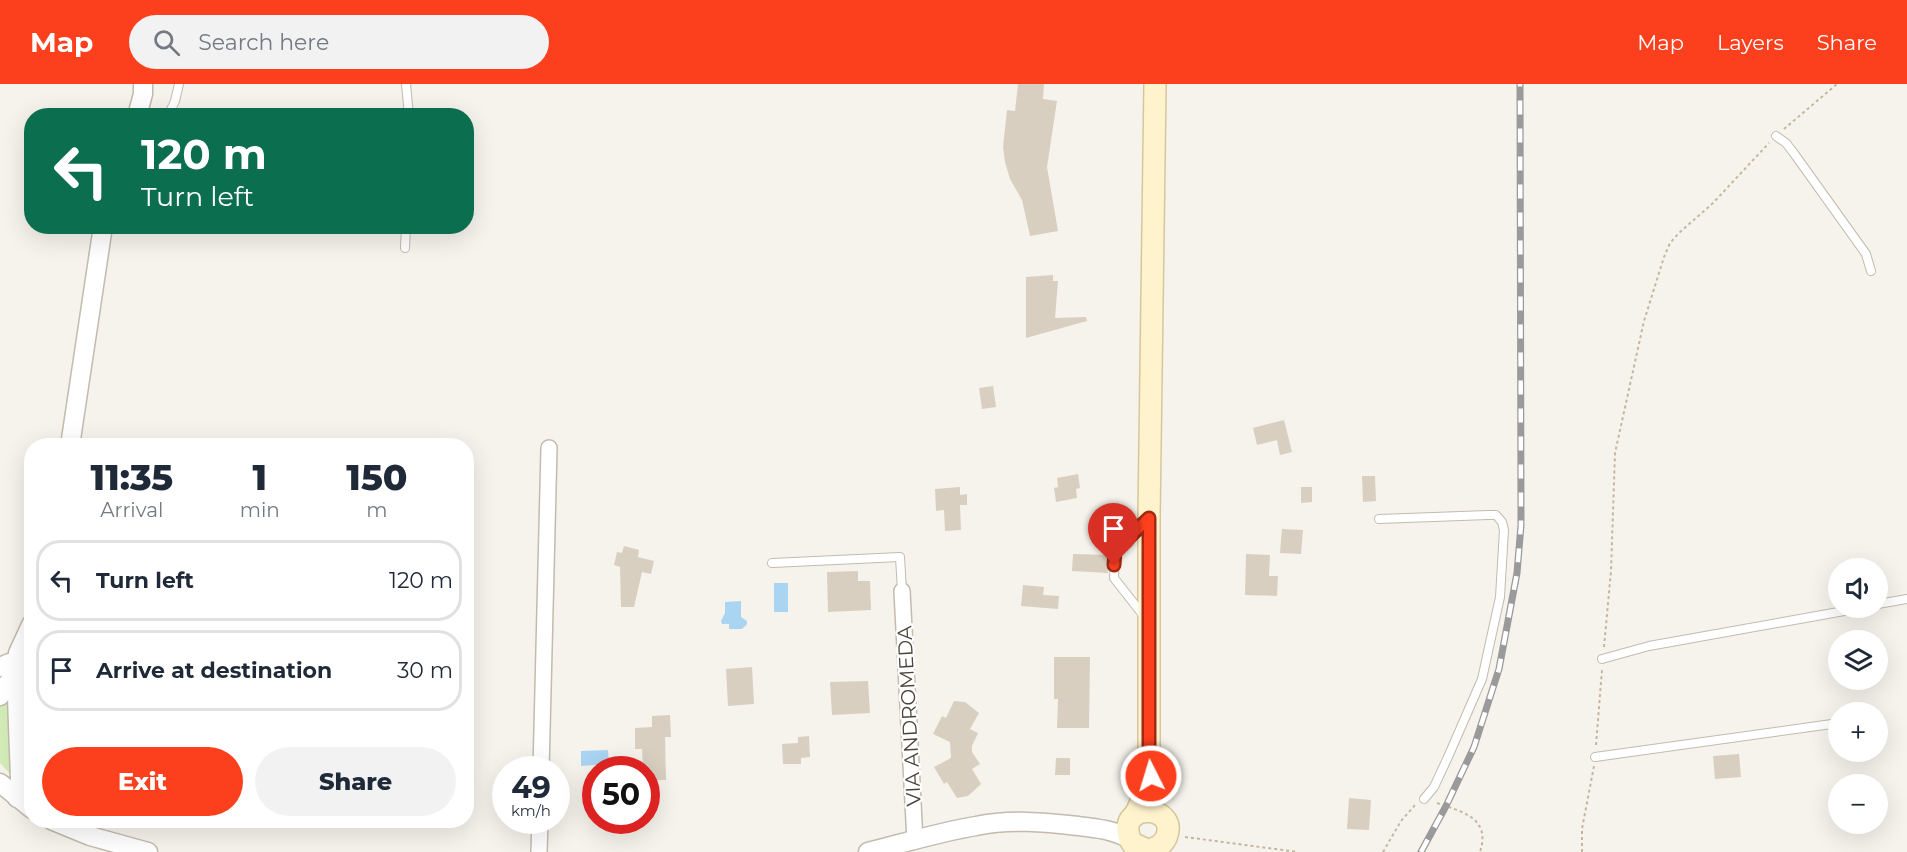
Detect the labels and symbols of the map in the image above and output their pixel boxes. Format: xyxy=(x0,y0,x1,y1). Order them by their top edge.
pin xyxy=(1088,503,1139,565)
street label: VIA ANDROMEDA xyxy=(892,624,926,807)
position arrow xyxy=(1119,744,1183,808)
speed limit sign: 50 xyxy=(582,756,660,834)

